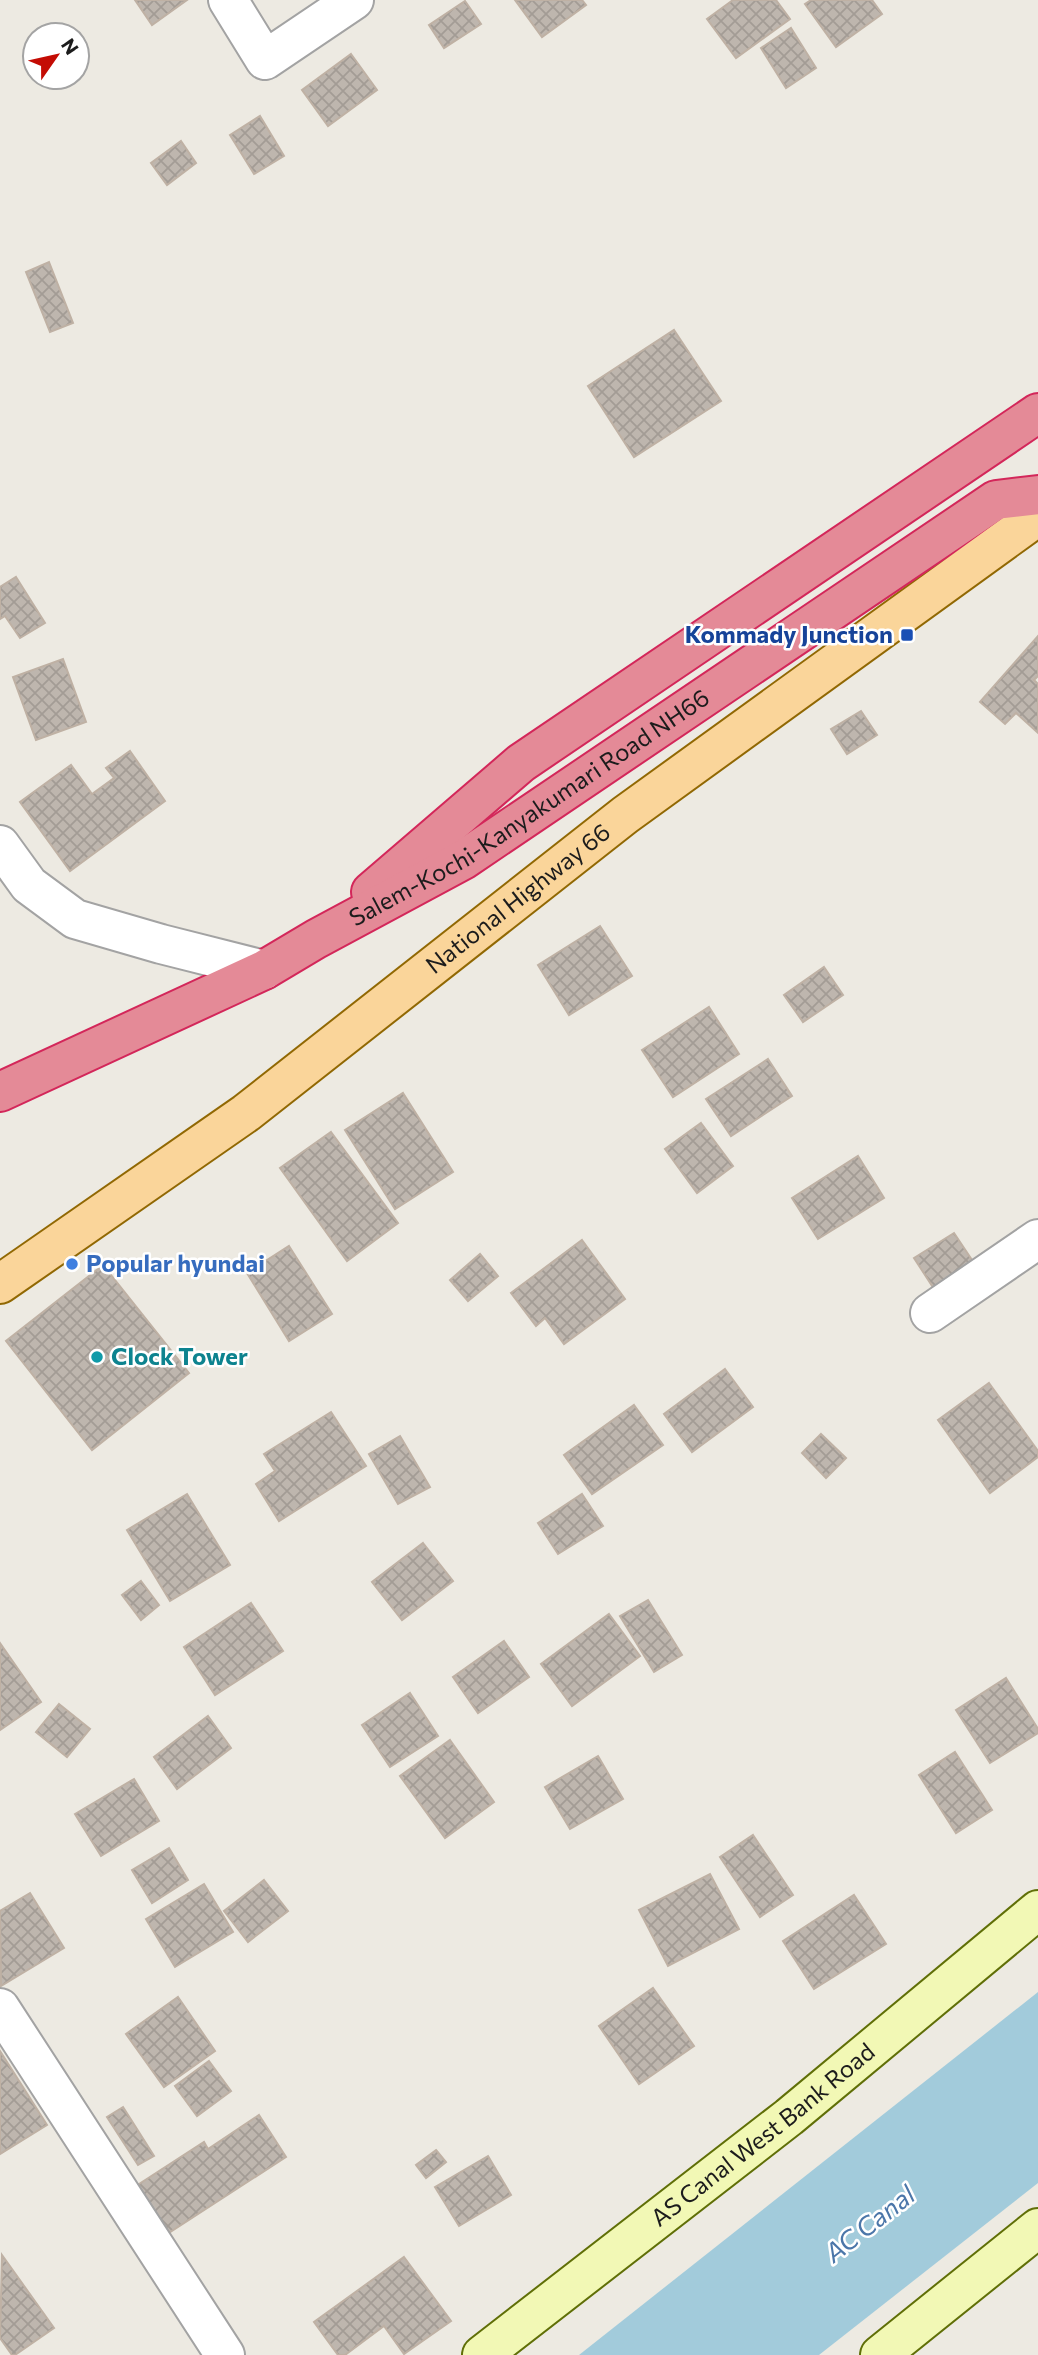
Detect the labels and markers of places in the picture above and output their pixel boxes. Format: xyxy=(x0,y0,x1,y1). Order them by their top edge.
place label: Kommady Junction xyxy=(685,619,893,648)
marker: Kommady Junction xyxy=(899,627,915,643)
place label: Popular hyundai xyxy=(86,1248,265,1277)
marker: Popular hyundai xyxy=(64,1256,80,1272)
place label: Clock Tower xyxy=(111,1341,248,1370)
marker: Clock Tower xyxy=(89,1349,105,1365)

